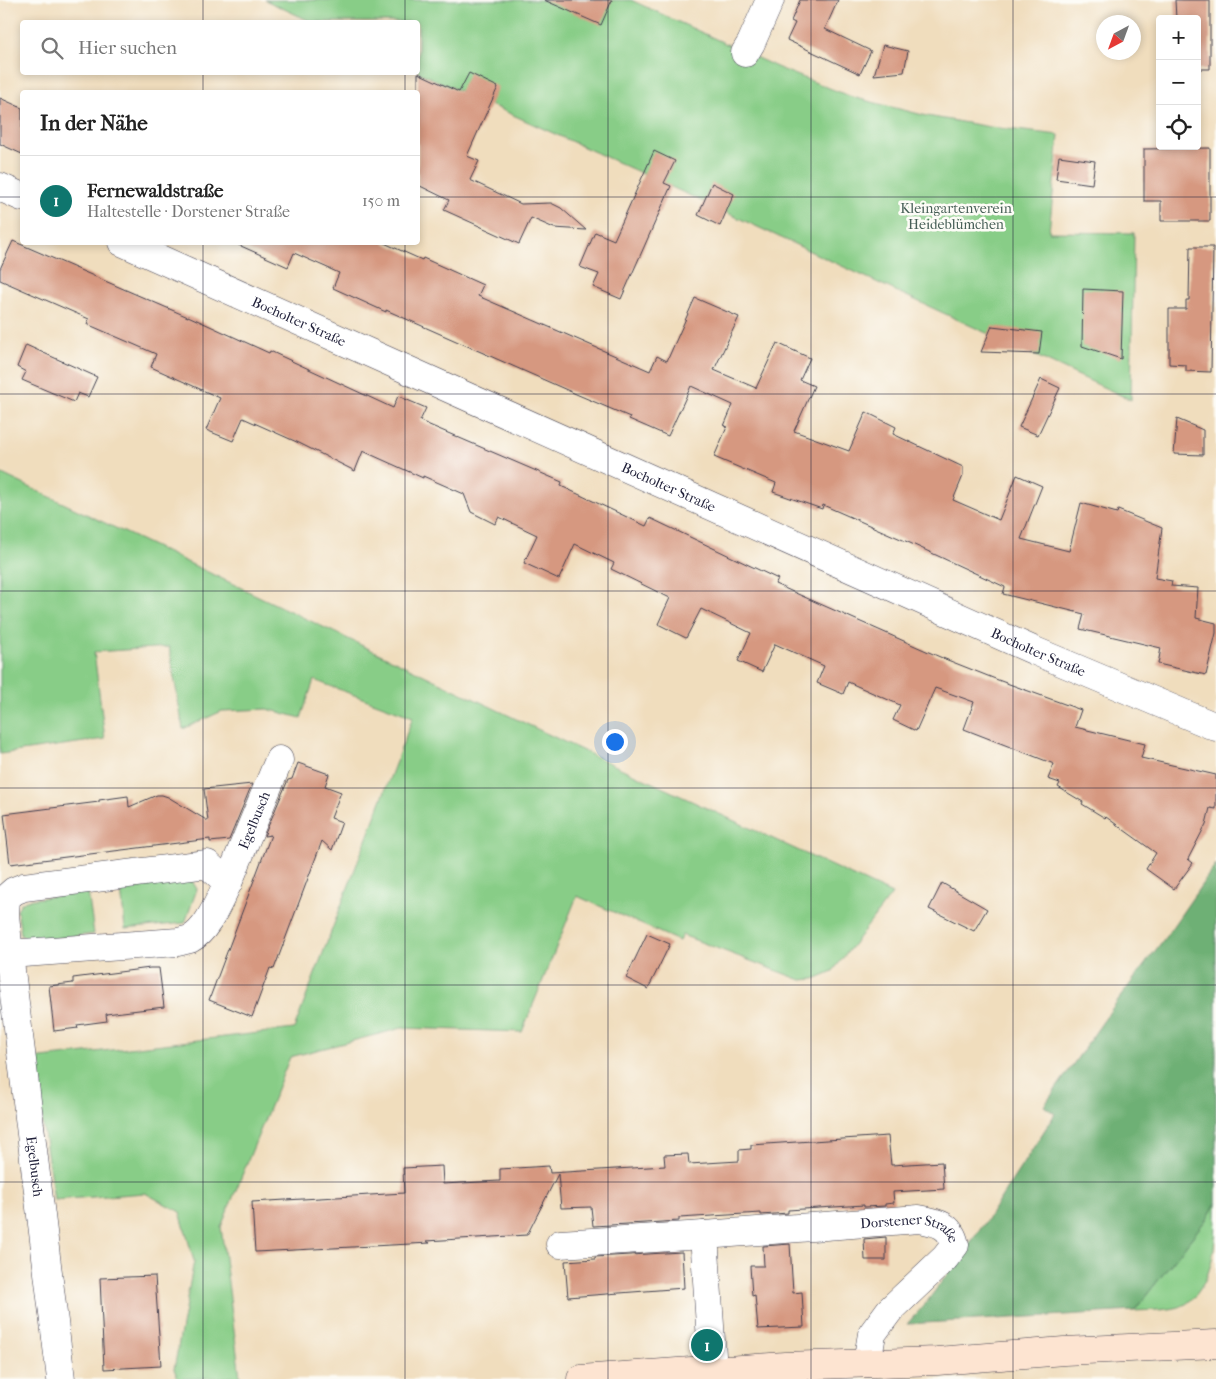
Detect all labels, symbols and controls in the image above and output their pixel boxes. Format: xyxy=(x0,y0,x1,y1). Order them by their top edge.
north arrow xyxy=(1096,15,1141,60)
map controls xyxy=(1156,15,1201,150)
button: + xyxy=(1156,15,1201,60)
search box xyxy=(20,20,420,75)
icon: search xyxy=(38,34,66,62)
text: Hier suchen xyxy=(78,37,177,59)
button: − xyxy=(1156,60,1201,105)
button: locate xyxy=(1156,105,1201,150)
text: In der Nähe xyxy=(40,111,148,135)
text: Fernewaldstraße xyxy=(87,180,223,202)
text: 1 xyxy=(53,191,59,210)
text: 150 m xyxy=(362,191,400,210)
park label: Kleingartenverein Heideblümchen xyxy=(900,200,1012,233)
text: Haltestelle · Dorstener Straße xyxy=(87,202,290,221)
street label: Bocholter Straße xyxy=(249,293,349,350)
street label: Bocholter Straße xyxy=(619,458,718,515)
street label: Bocholter Straße xyxy=(989,624,1088,680)
your location xyxy=(602,729,628,755)
street label: Egelbusch xyxy=(235,789,274,852)
street label: Egelbusch xyxy=(23,1135,47,1198)
street label: Dorstener Straße xyxy=(860,1210,962,1245)
pin: 1 xyxy=(691,1326,723,1364)

